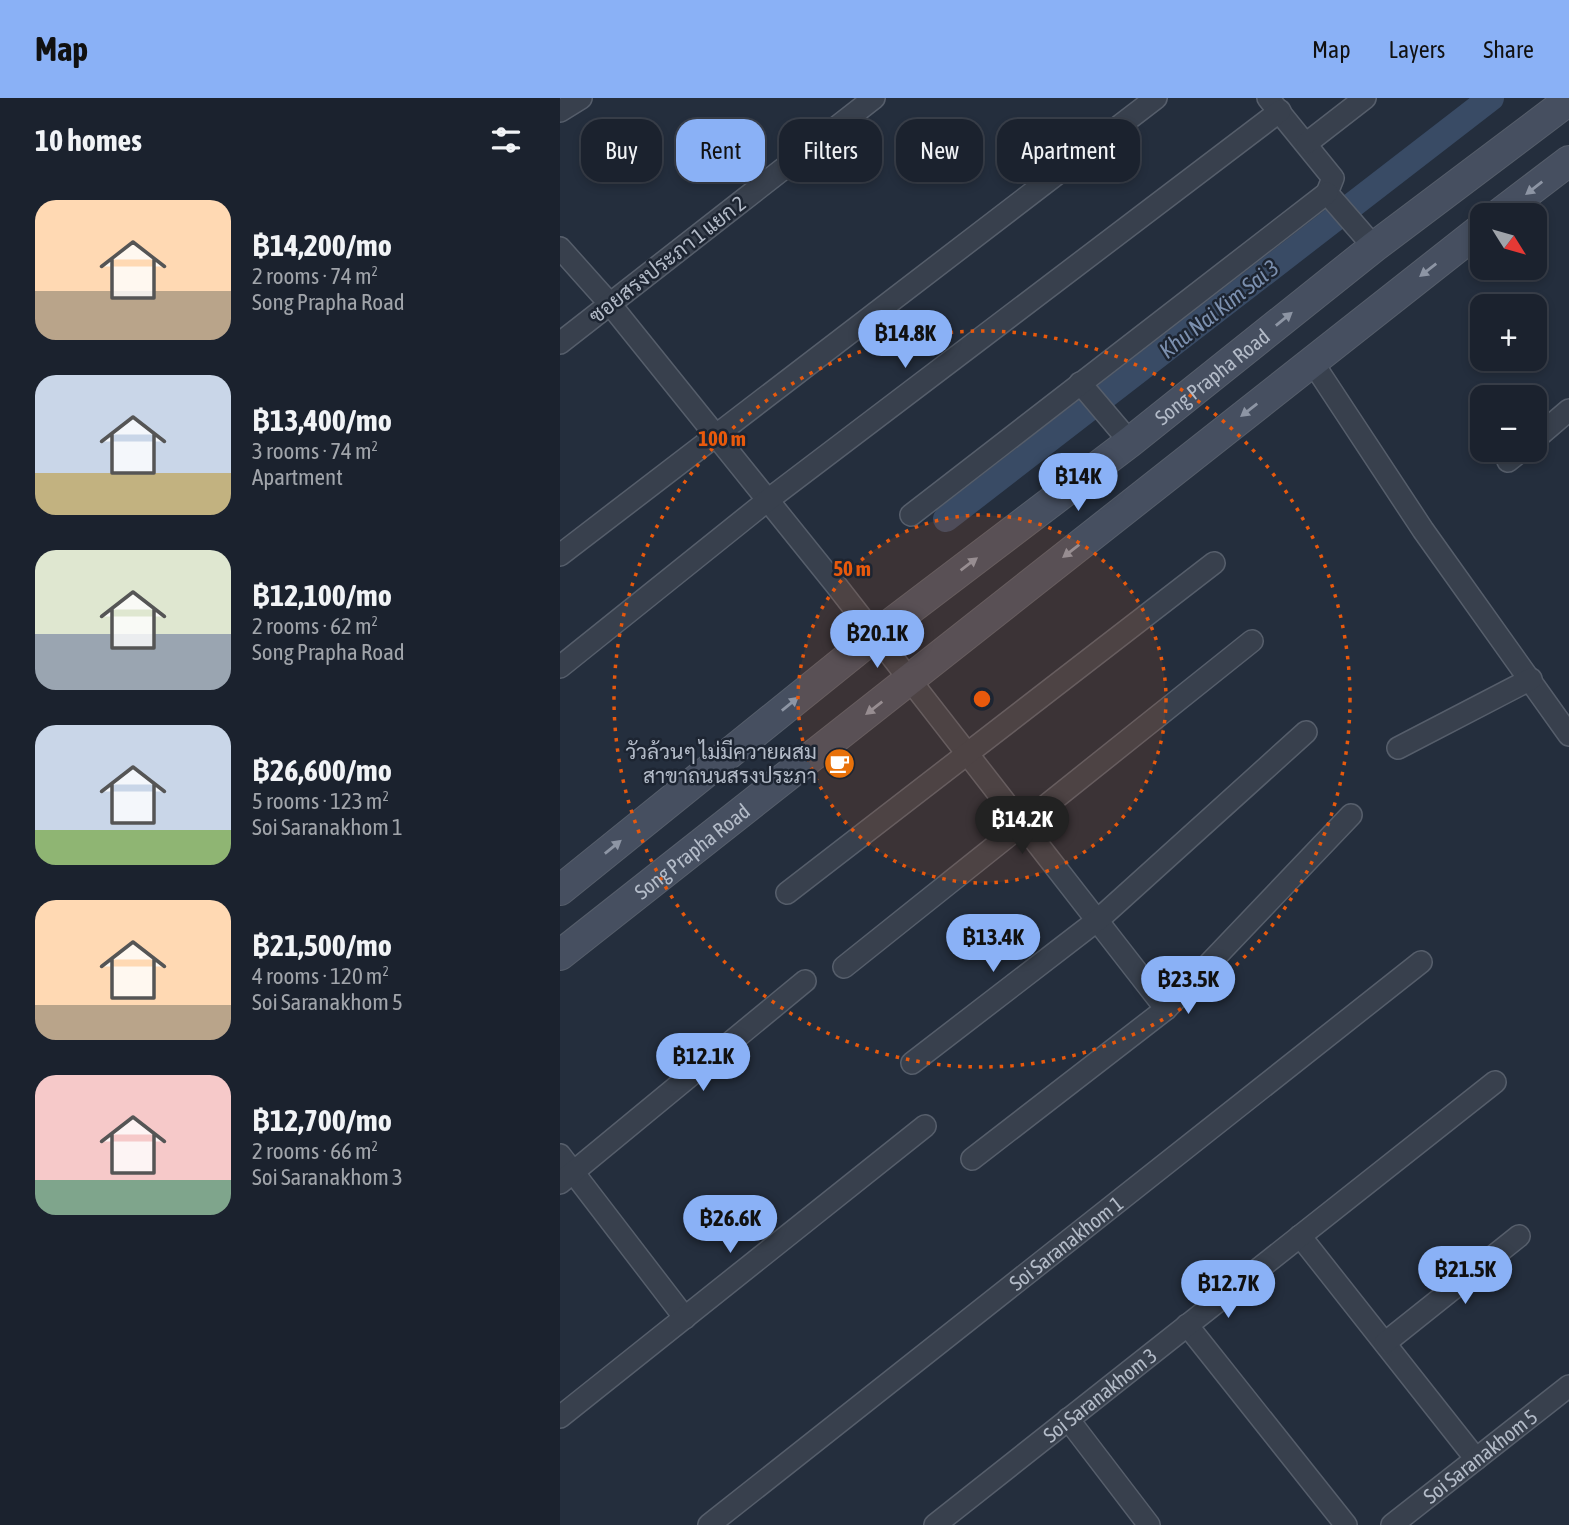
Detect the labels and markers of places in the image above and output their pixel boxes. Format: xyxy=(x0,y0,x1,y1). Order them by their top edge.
pin: ฿14.8K xyxy=(848,310,962,370)
pin: ฿14K xyxy=(1037,454,1119,513)
pin: ฿20.1K xyxy=(820,610,934,670)
centre of rings xyxy=(970,687,994,711)
place label: วัวล้วนๆ ไม่มีควายผสม สาขาถนนสรงประภา xyxy=(626,739,817,787)
cafe icon: วัวล้วนๆ ไม่มีควายผสม สาขาถนนสรงประภา xyxy=(823,746,857,780)
pin: ฿14.2K xyxy=(965,796,1079,856)
pin: ฿13.4K xyxy=(936,914,1050,974)
pin: ฿23.5K xyxy=(1131,956,1245,1016)
pin: ฿12.1K xyxy=(646,1034,760,1093)
pin: ฿26.6K xyxy=(673,1196,787,1255)
pin: ฿21.5K xyxy=(1408,1246,1522,1306)
pin: ฿12.7K xyxy=(1171,1260,1285,1320)

